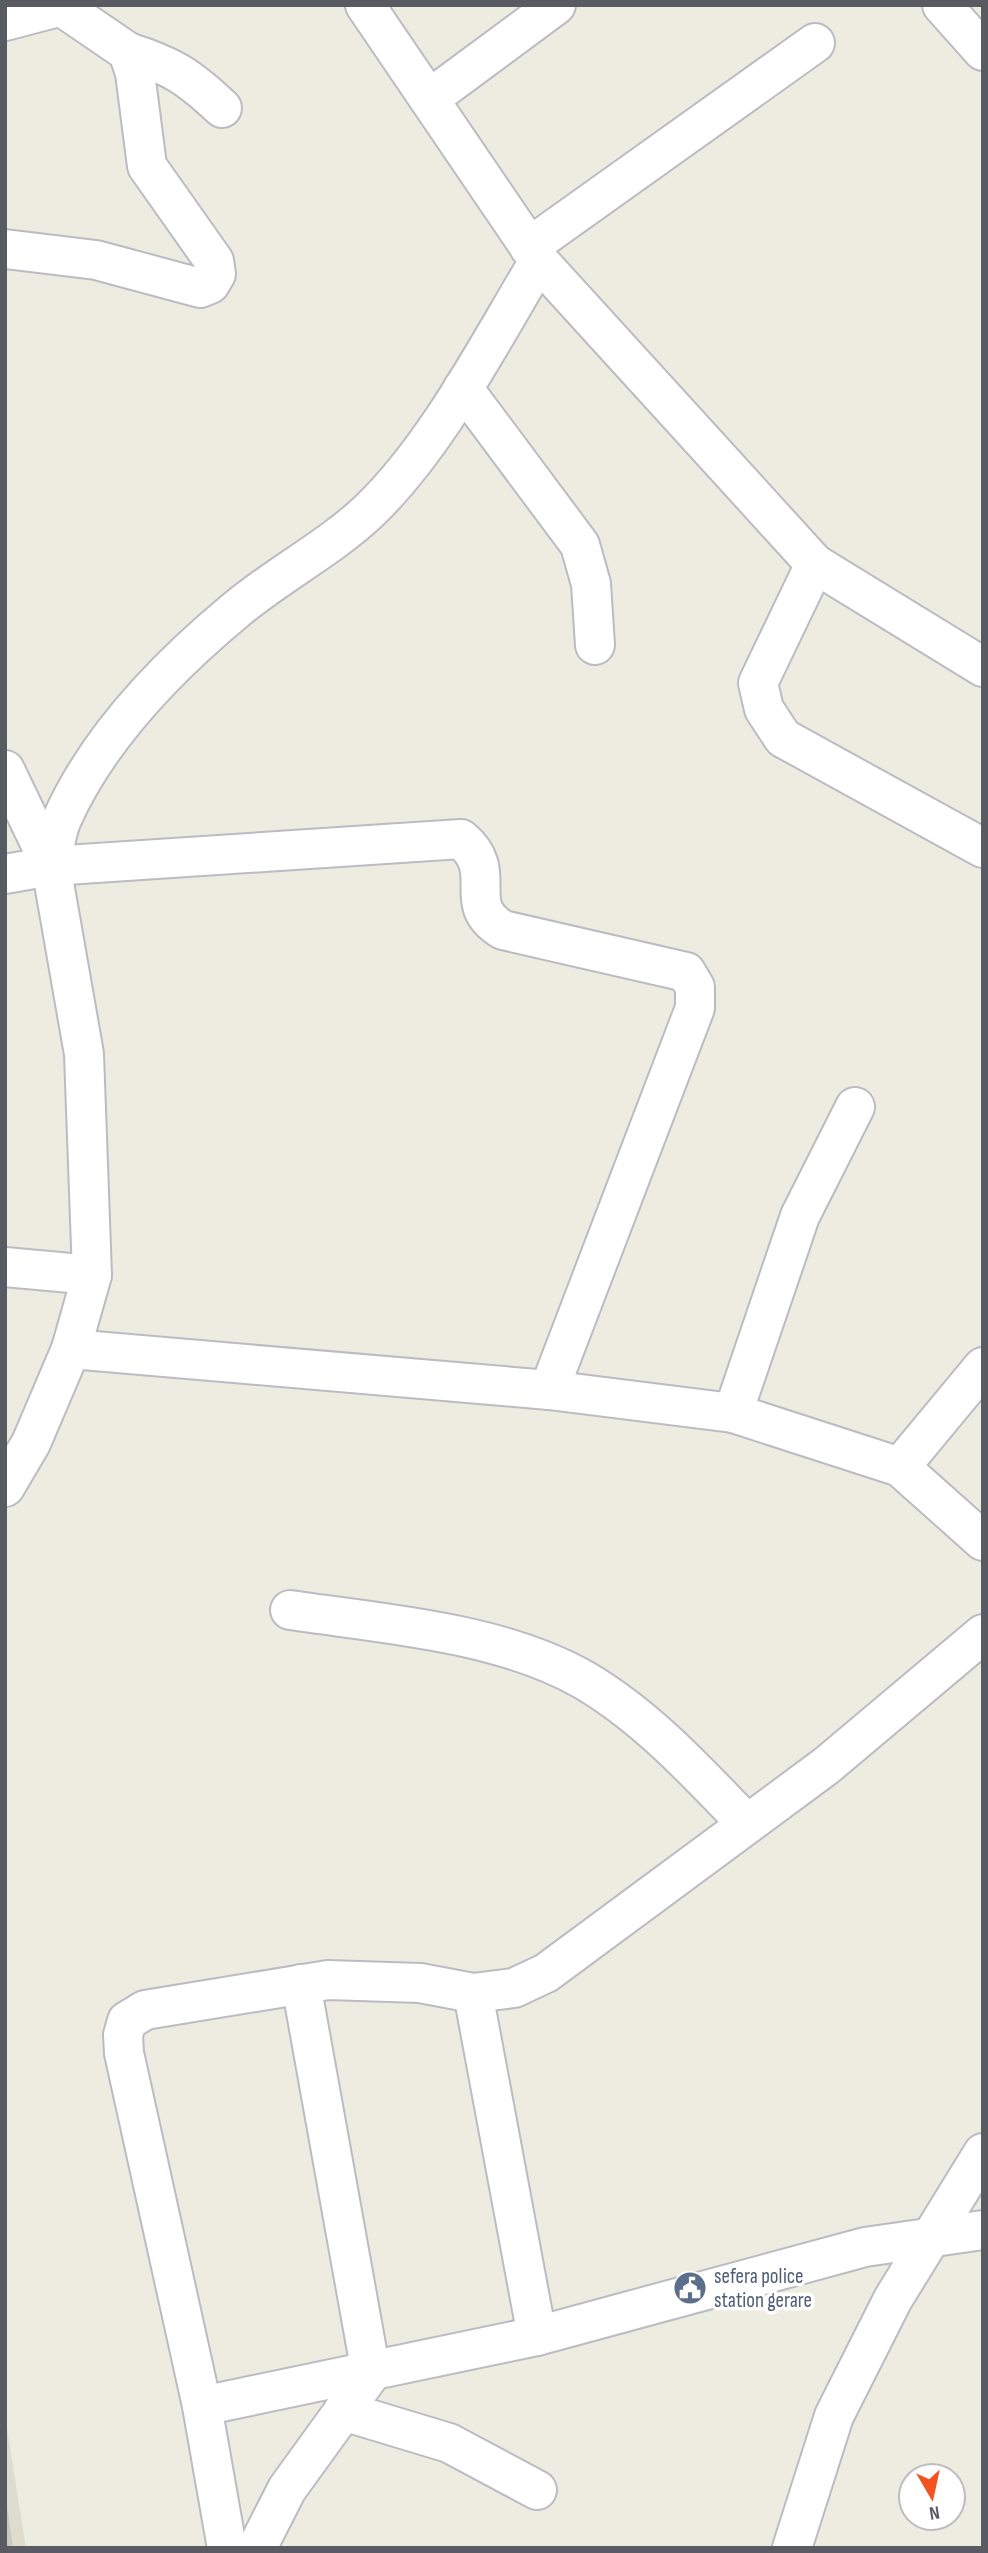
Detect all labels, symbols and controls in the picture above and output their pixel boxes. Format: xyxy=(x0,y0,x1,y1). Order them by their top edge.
place label: sefera police station gerare xyxy=(714,2264,812,2313)
public building icon: sefera police station gerare xyxy=(671,2269,709,2307)
north arrow xyxy=(897,2462,967,2532)
text: N xyxy=(928,2500,941,2524)

